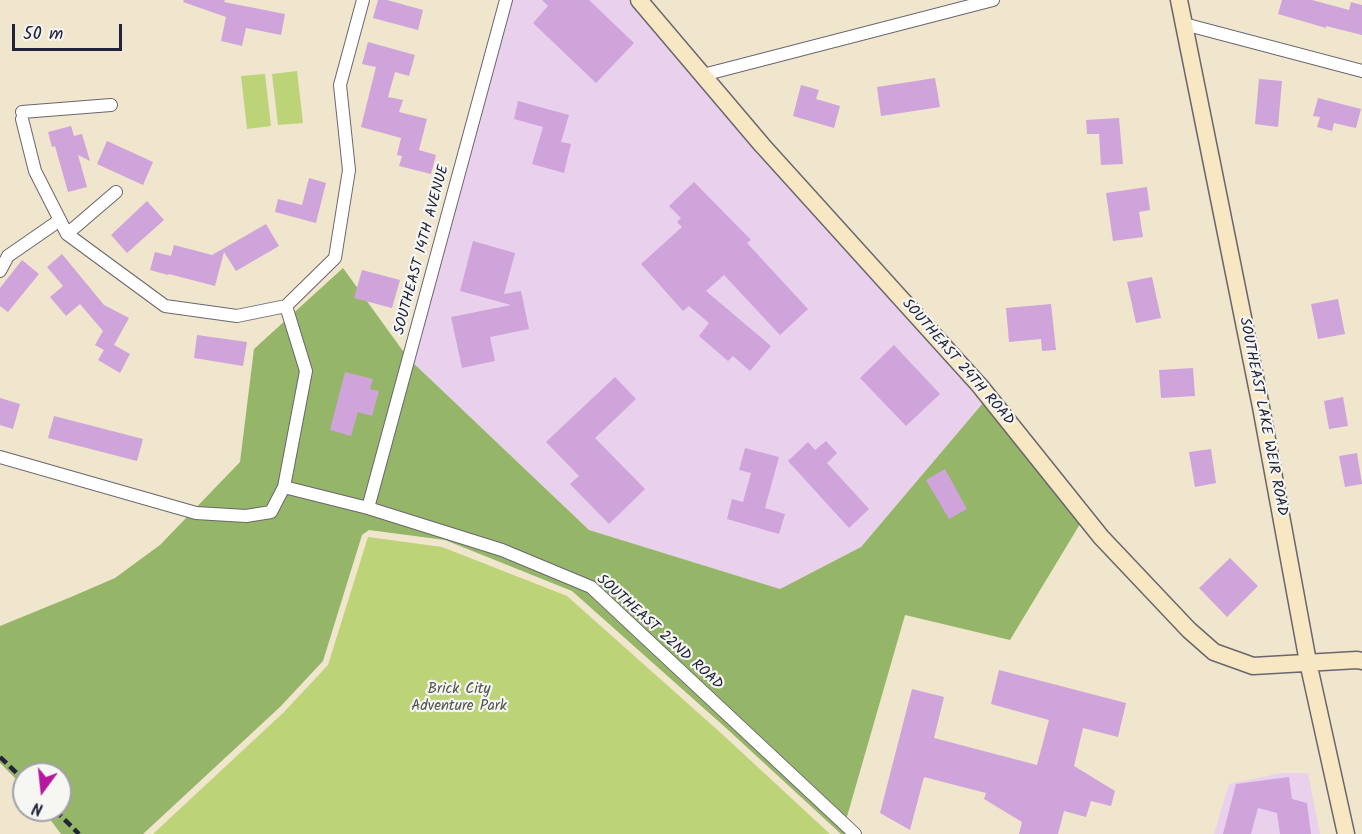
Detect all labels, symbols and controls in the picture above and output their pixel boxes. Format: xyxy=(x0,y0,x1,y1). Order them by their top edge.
scale bar xyxy=(15,12,124,50)
text: 50 m xyxy=(23,20,63,49)
street label: SOUTHEAST 14TH AVENUE xyxy=(392,163,454,337)
street label: SOUTHEAST 24TH ROAD xyxy=(897,296,1017,430)
street label: SOUTHEAST LAKE WEIR ROAD xyxy=(1234,316,1290,518)
street label: SOUTHEAST 22ND ROAD xyxy=(592,571,726,695)
park label: Brick City Adventure Park xyxy=(411,681,507,716)
north arrow xyxy=(12,762,72,822)
text: N xyxy=(30,795,46,821)

